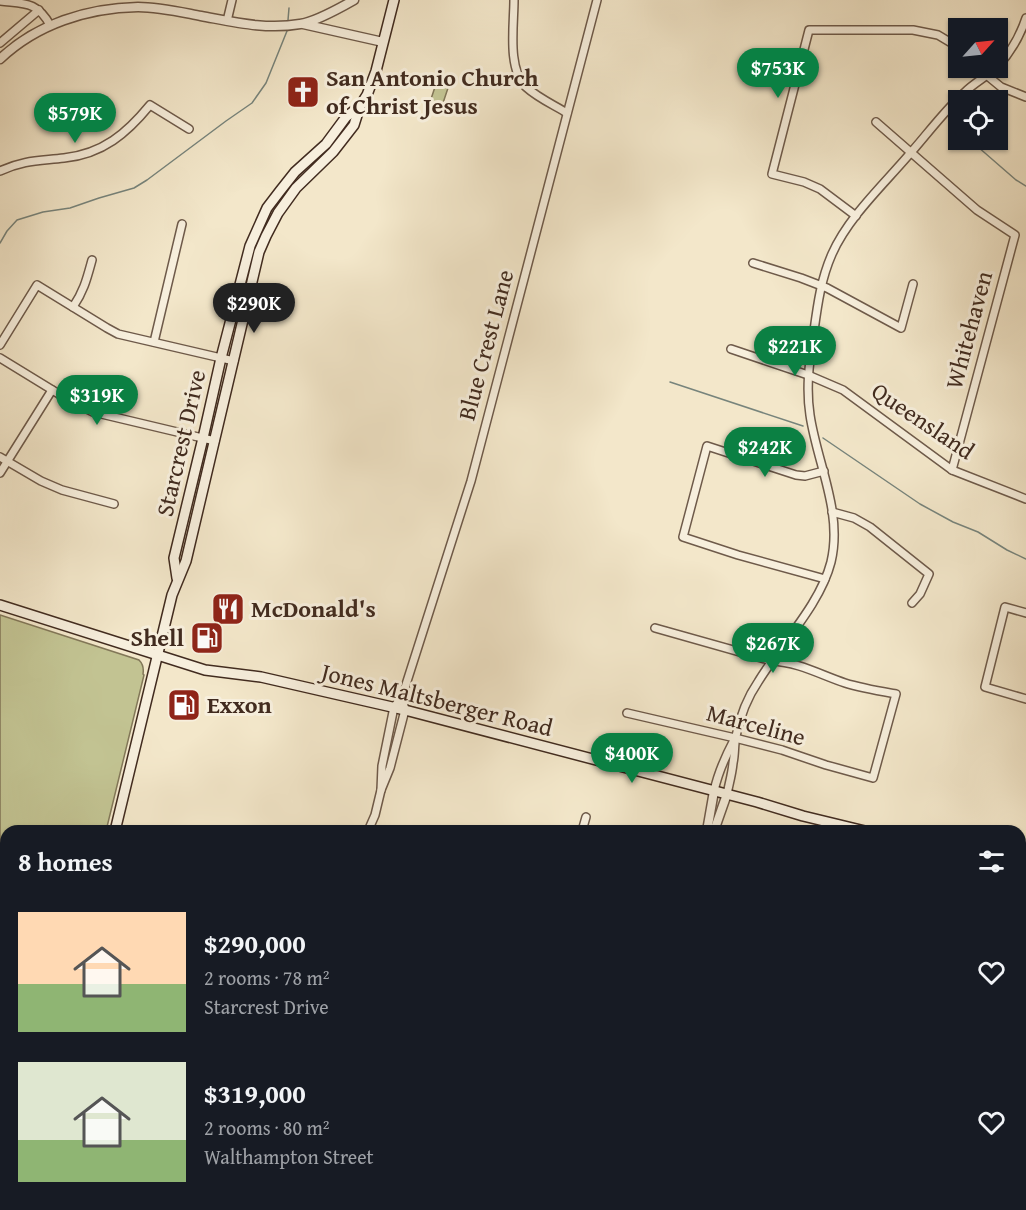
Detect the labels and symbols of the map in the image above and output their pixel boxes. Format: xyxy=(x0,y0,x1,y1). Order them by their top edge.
north arrow xyxy=(948,18,1008,78)
pin: $753K xyxy=(736,48,820,99)
place label: San Antonio Church of Christ Jesus xyxy=(326,60,539,123)
church icon: San Antonio Church of Christ Jesus xyxy=(285,74,321,110)
pin: $579K xyxy=(33,93,117,144)
street label: Blue Crest Lane xyxy=(449,266,522,424)
street label: Whitehaven xyxy=(936,266,1001,393)
pin: $290K xyxy=(212,283,296,334)
pin: $221K xyxy=(753,326,837,377)
street label: Starcrest Drive xyxy=(147,366,214,520)
street label: Queensland xyxy=(865,373,982,468)
pin: $319K xyxy=(55,375,139,426)
pin: $242K xyxy=(723,427,807,478)
restaurant icon: McDonald's xyxy=(210,591,246,627)
place label: McDonald's xyxy=(251,591,376,626)
place label: Shell xyxy=(131,620,185,655)
fuel station icon: Shell xyxy=(189,620,225,656)
pin: $267K xyxy=(731,623,815,674)
street label: Jones Maltsberger Road xyxy=(315,653,557,745)
fuel station icon: Exxon xyxy=(166,687,202,723)
place label: Exxon xyxy=(207,687,272,722)
street label: Marceline xyxy=(703,695,809,754)
pin: $400K xyxy=(590,733,674,784)

